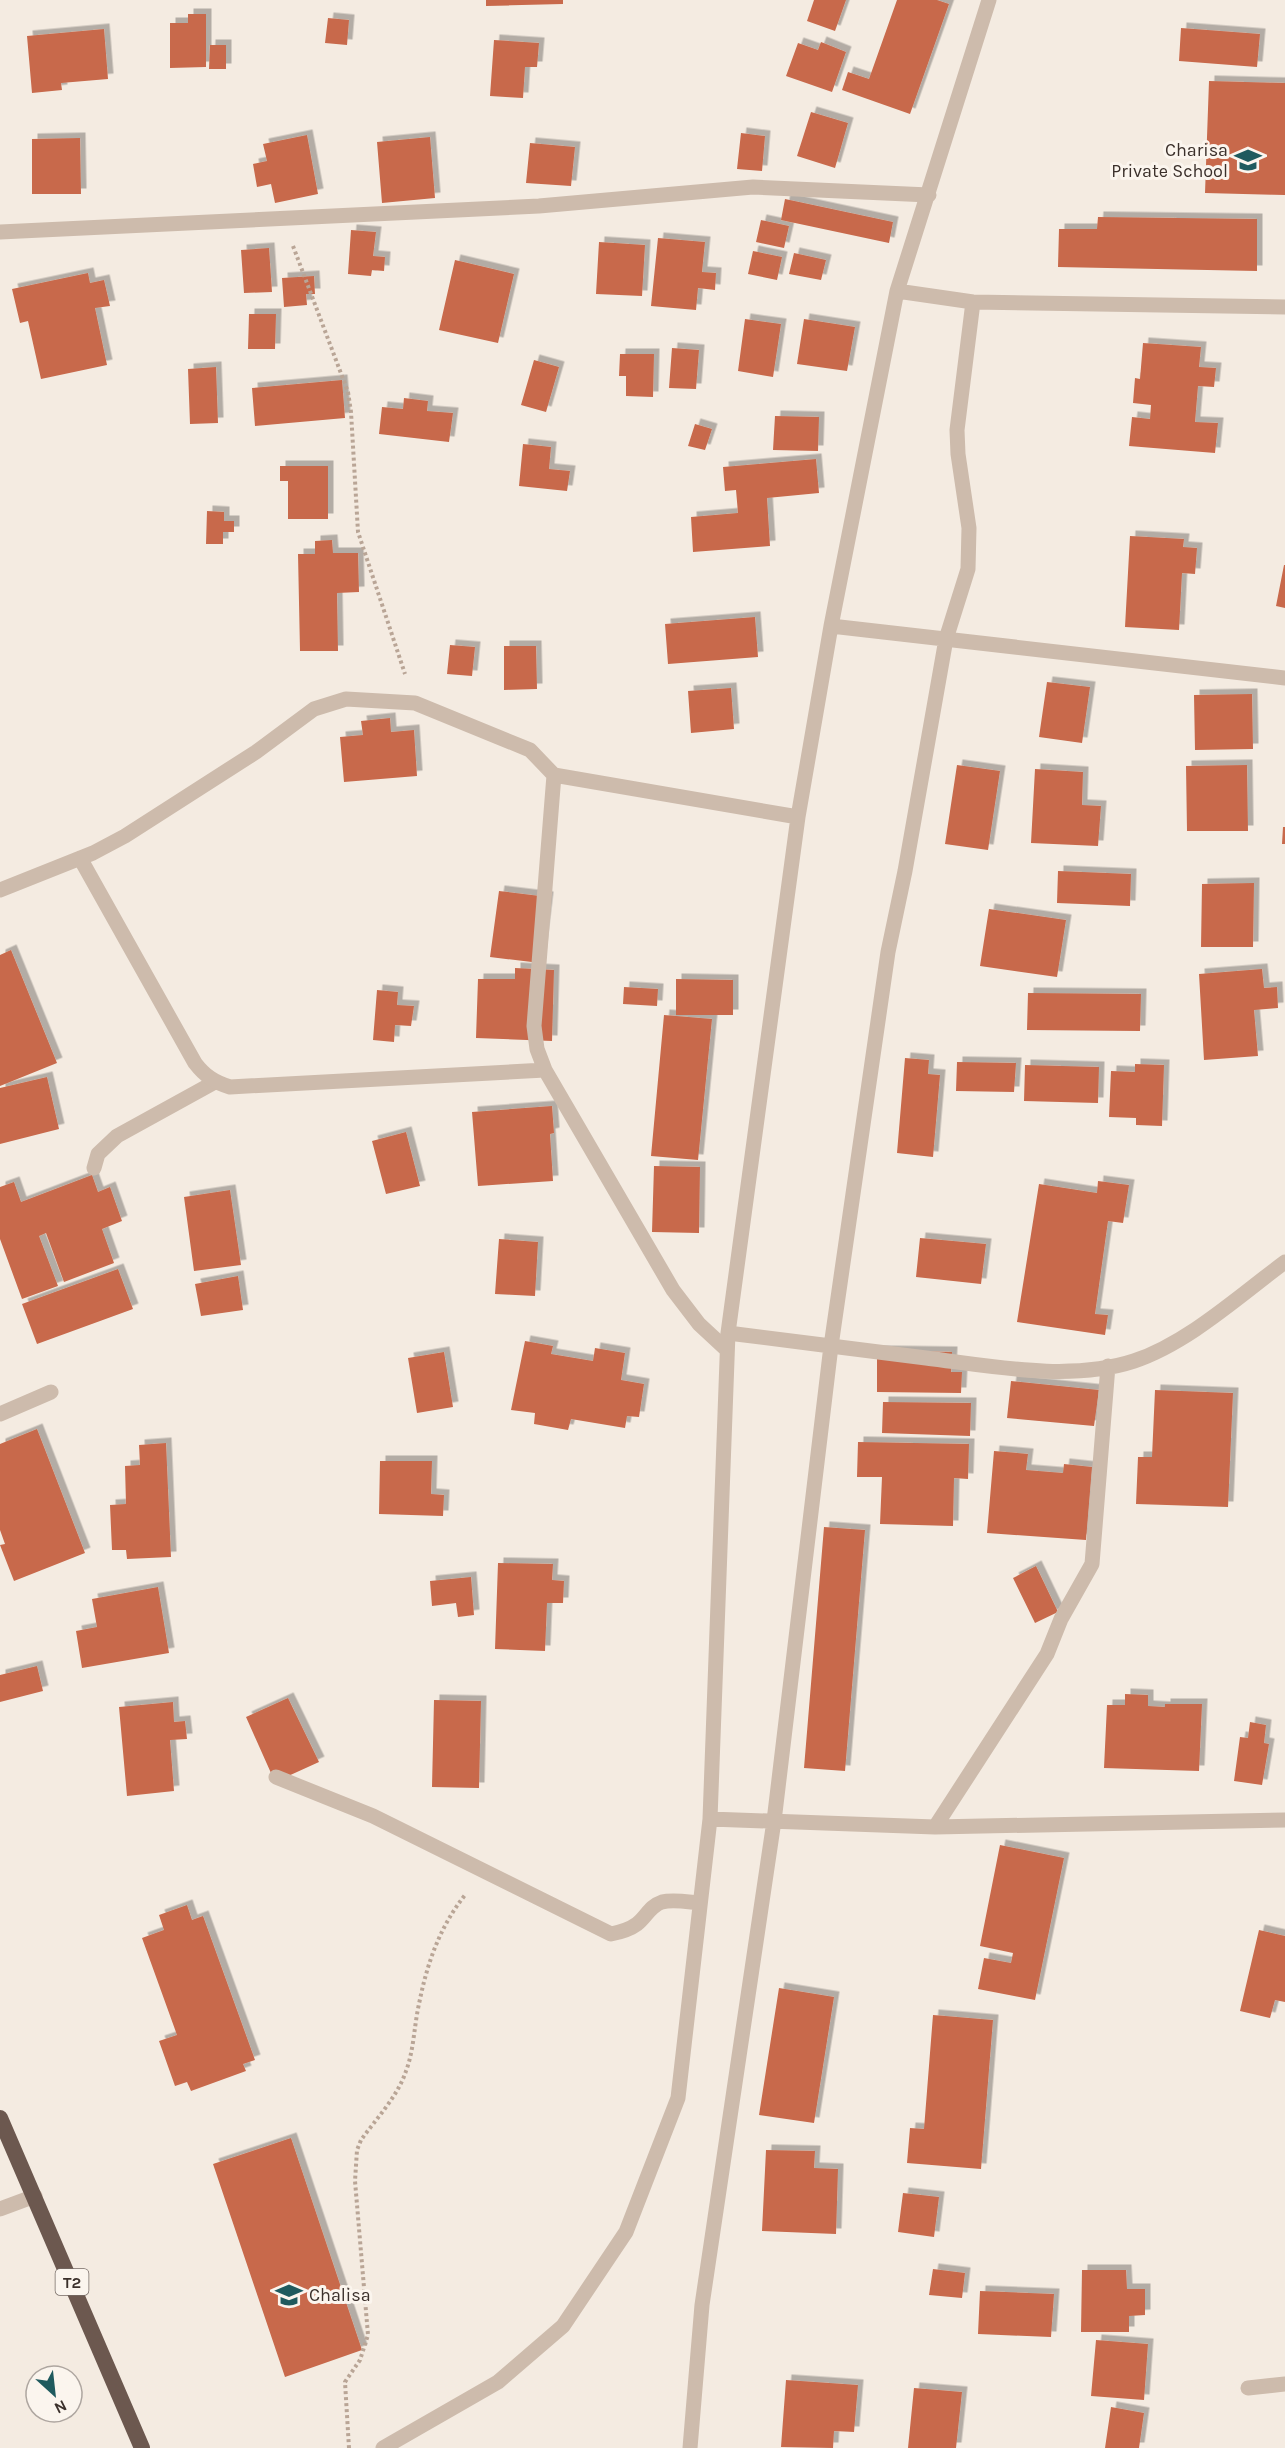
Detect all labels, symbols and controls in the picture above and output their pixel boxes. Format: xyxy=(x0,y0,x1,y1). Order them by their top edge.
place label: Charisa Private School xyxy=(1111,139,1228,182)
school or university icon: Charisa Private School xyxy=(1233,145,1263,175)
road number: T2 xyxy=(56,2269,88,2295)
school or university icon: Chalisa xyxy=(274,2280,304,2310)
place label: Chalisa xyxy=(309,2284,371,2306)
north arrow xyxy=(24,2364,84,2424)
text: N xyxy=(51,2396,70,2418)

